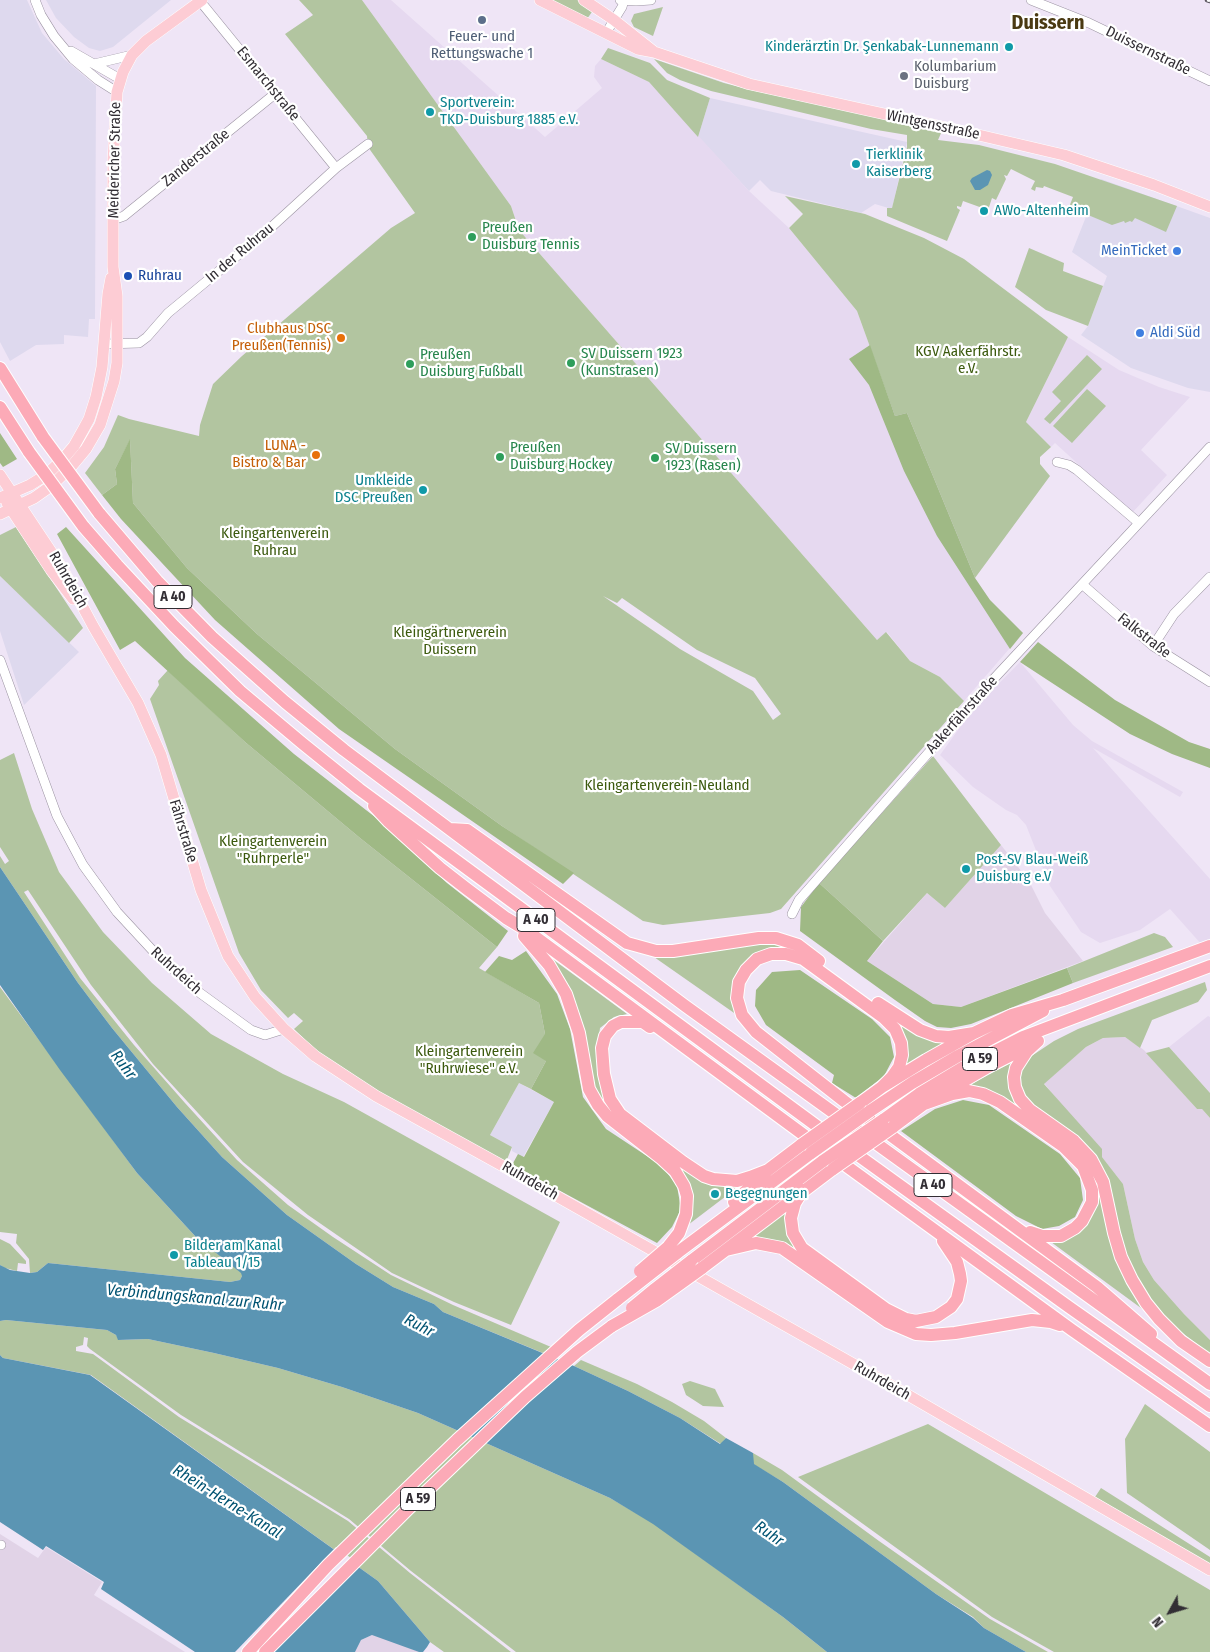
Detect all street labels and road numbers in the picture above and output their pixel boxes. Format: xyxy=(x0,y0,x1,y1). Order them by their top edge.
street label: Duissernstraße xyxy=(1103,23,1193,79)
street label: Esmarchstraße xyxy=(233,43,303,125)
street label: Meidericher Straße xyxy=(105,101,125,219)
street label: Wintgensstraße xyxy=(885,106,981,144)
street label: Zanderstraße xyxy=(159,125,233,191)
street label: In der Ruhrau xyxy=(202,219,278,287)
street label: Ruhrdeich xyxy=(45,549,91,611)
road number: A 40 xyxy=(154,586,192,608)
street label: Falkstraße xyxy=(1114,610,1174,662)
street label: Aakerfährstraße xyxy=(922,673,1002,757)
street label: Fährstraße xyxy=(165,797,201,865)
road number: A 40 xyxy=(517,908,555,932)
street label: Ruhrdeich xyxy=(147,943,205,999)
road number: A 59 xyxy=(962,1048,998,1070)
street label: Ruhrdeich xyxy=(499,1158,561,1204)
road number: A 40 xyxy=(914,1174,952,1196)
street label: Ruhrdeich xyxy=(851,1358,913,1404)
road number: A 59 xyxy=(400,1488,436,1510)

